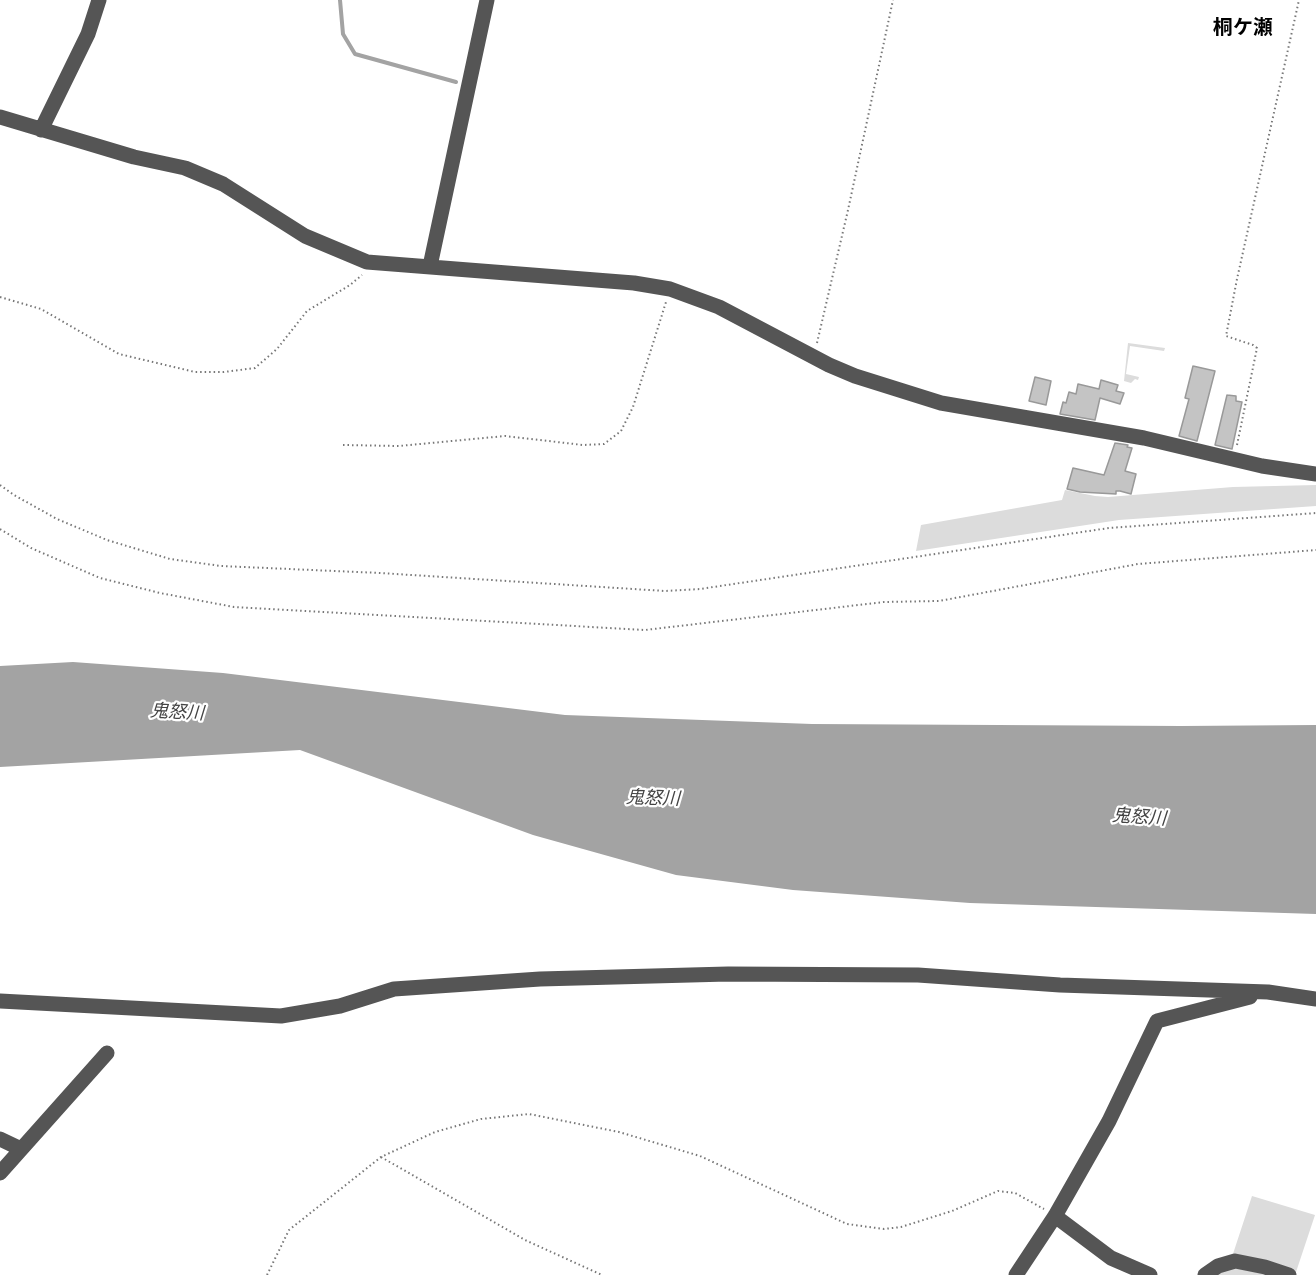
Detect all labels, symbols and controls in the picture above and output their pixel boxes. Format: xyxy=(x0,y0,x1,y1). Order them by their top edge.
district label: 桐ケ瀬 xyxy=(1213,17,1273,41)
water label: 鬼怒川 xyxy=(149,701,205,725)
water label: 鬼怒川 xyxy=(626,787,680,811)
water label: 鬼怒川 xyxy=(1111,805,1167,831)

